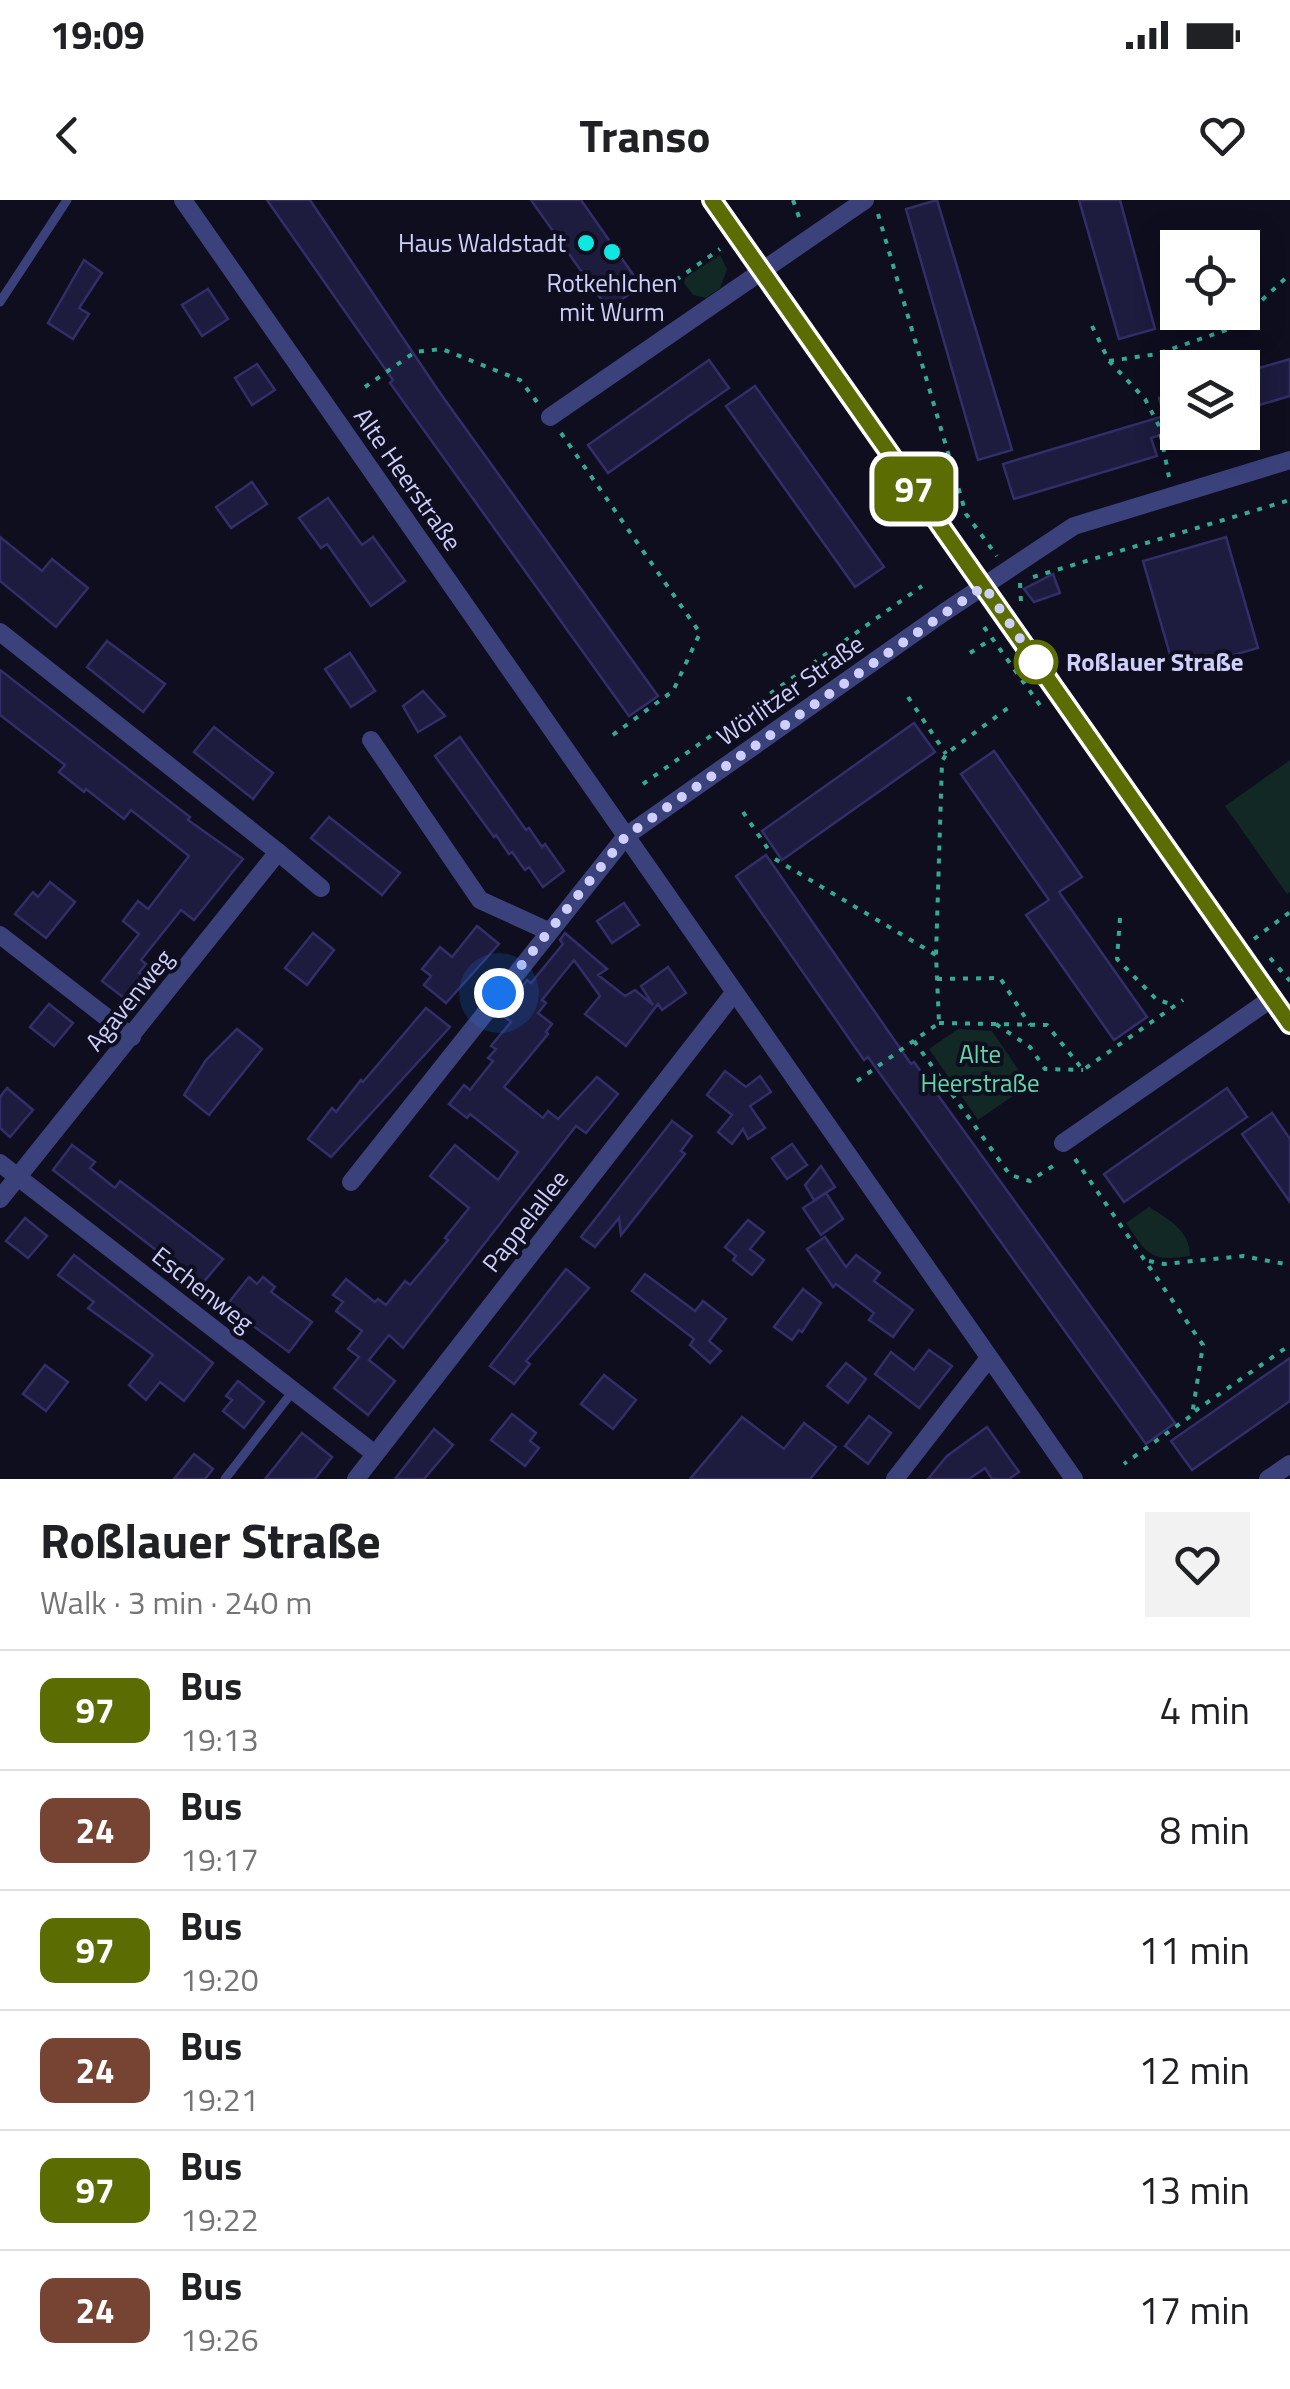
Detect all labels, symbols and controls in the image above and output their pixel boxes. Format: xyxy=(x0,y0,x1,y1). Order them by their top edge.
text: 19:09 xyxy=(50,6,145,64)
text: Transo xyxy=(579,101,711,169)
icon: back xyxy=(40,108,95,163)
icon: heart xyxy=(1195,108,1250,163)
place label: Haus Waldstadt xyxy=(398,224,566,262)
map controls xyxy=(1160,230,1260,450)
button: locate xyxy=(1160,230,1260,330)
marker: Haus Waldstadt xyxy=(575,232,597,254)
marker: Rotkehlchen mit Wurm xyxy=(601,241,623,263)
place label: Rotkehlchen mit Wurm xyxy=(547,264,677,331)
button: layers xyxy=(1160,350,1260,450)
street label: Alte Heerstraße xyxy=(345,400,471,558)
line badge: 97 xyxy=(869,456,959,522)
text: 97 xyxy=(894,462,934,516)
street label: Wörlitzer Straße xyxy=(709,625,871,755)
marker: Roßlauer Straße xyxy=(1015,641,1057,683)
place label: Roßlauer Straße xyxy=(1066,643,1243,681)
street label: Agavenweg xyxy=(76,941,182,1059)
your location xyxy=(474,968,524,1018)
park label: Alte Heerstraße xyxy=(920,1035,1040,1102)
street label: Pappelallee xyxy=(473,1162,577,1280)
street label: Eschenweg xyxy=(144,1237,262,1341)
text: Roßlauer Straße xyxy=(40,1504,381,1577)
button: heart xyxy=(1145,1512,1250,1617)
text: Walk · 3 min · 240 m xyxy=(40,1578,312,1626)
text: Bus xyxy=(180,1657,242,1715)
text: 4 min xyxy=(1160,1681,1250,1739)
text: 97 xyxy=(75,1683,115,1737)
text: 19:13 xyxy=(180,1715,259,1763)
text: Bus xyxy=(180,1777,242,1835)
text: 8 min xyxy=(1160,1801,1250,1859)
text: 24 xyxy=(75,1803,115,1857)
text: 19:17 xyxy=(180,1835,259,1883)
text: Bus xyxy=(180,1897,242,1955)
text: 11 min xyxy=(1139,1921,1250,1979)
text: 97 xyxy=(75,1923,115,1977)
text: 19:20 xyxy=(180,1955,259,2003)
text: Bus xyxy=(180,2017,242,2075)
text: 12 min xyxy=(1139,2041,1250,2099)
text: 24 xyxy=(75,2043,115,2097)
text: 19:21 xyxy=(180,2075,259,2123)
text: Bus xyxy=(180,2137,242,2195)
text: 13 min xyxy=(1139,2161,1250,2219)
text: 97 xyxy=(75,2163,115,2217)
text: 19:22 xyxy=(180,2195,259,2243)
text: Bus xyxy=(180,2257,242,2315)
text: 17 min xyxy=(1139,2281,1250,2339)
text: 24 xyxy=(75,2283,115,2337)
text: 19:26 xyxy=(180,2315,259,2363)

